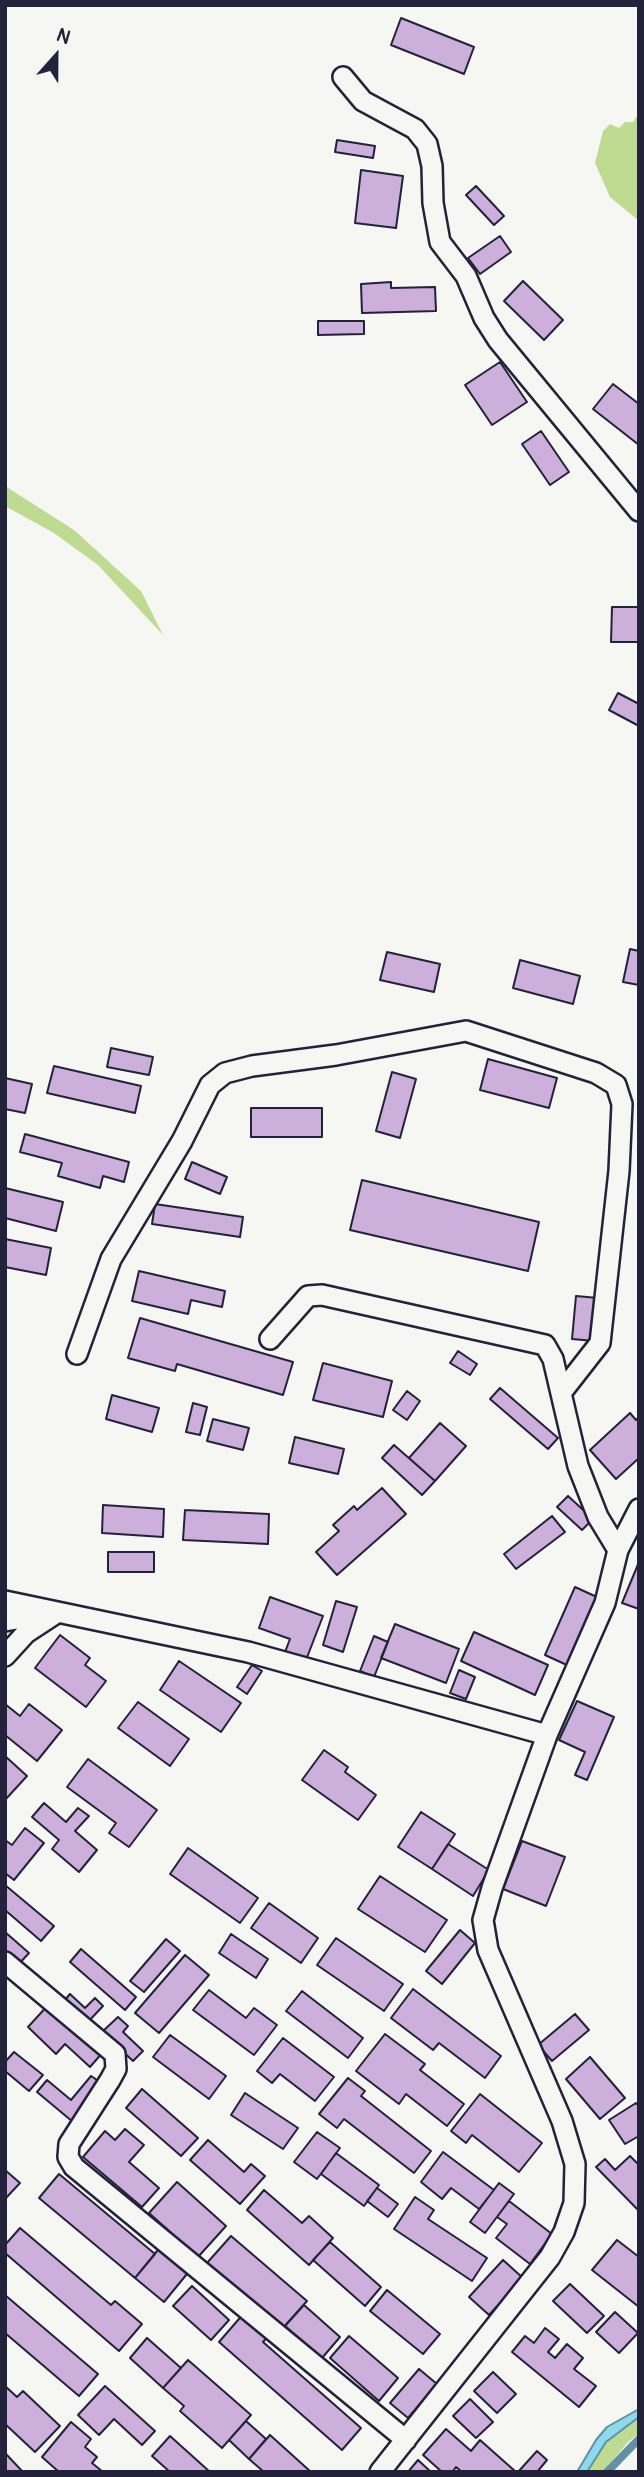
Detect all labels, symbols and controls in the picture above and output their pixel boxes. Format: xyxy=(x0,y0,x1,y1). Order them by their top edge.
north arrow xyxy=(21,21,91,91)
text: N xyxy=(53,23,74,50)

